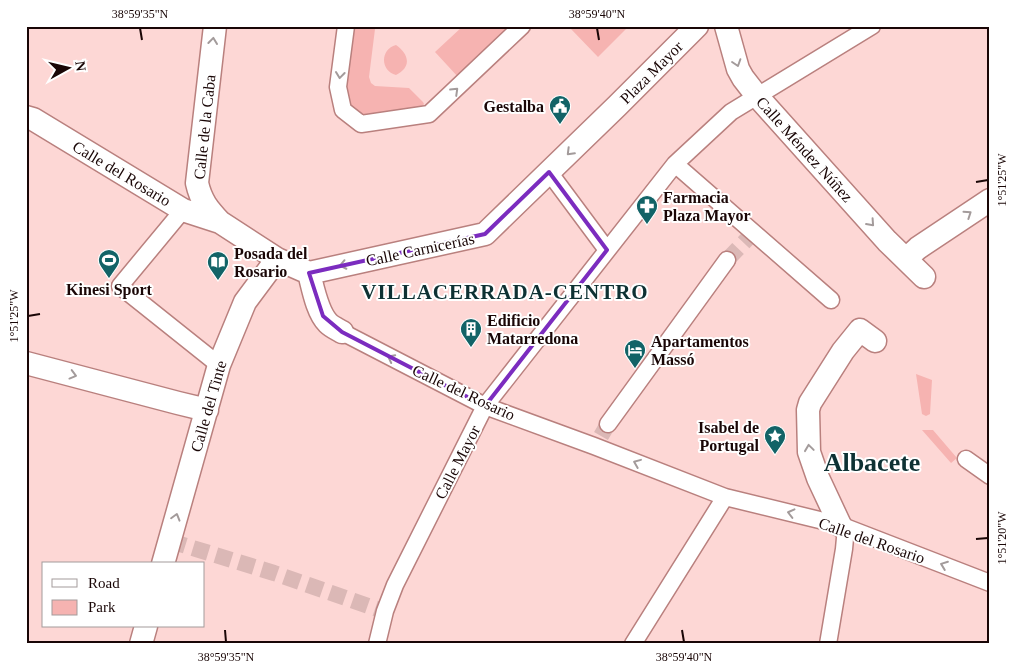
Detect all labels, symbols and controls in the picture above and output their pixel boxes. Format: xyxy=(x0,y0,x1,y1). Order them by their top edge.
text: 38°59'35"N xyxy=(112,7,169,21)
text: 38°59'40"N xyxy=(569,7,626,21)
one-way arrow xyxy=(207,37,218,45)
street label: Plaza Mayor xyxy=(617,37,687,108)
north arrow xyxy=(42,42,92,92)
one-way arrow xyxy=(731,59,741,67)
text: N xyxy=(72,60,89,72)
one-way arrow xyxy=(335,71,346,79)
street label: Calle de la Caba xyxy=(191,74,218,180)
one-way arrow xyxy=(449,87,458,96)
street label: Calle Méndez Núñez xyxy=(753,93,856,205)
public building icon: Gestalba xyxy=(548,94,572,125)
place label: Gestalba xyxy=(484,98,544,115)
street label: Calle del Rosario xyxy=(70,138,174,209)
one-way arrow xyxy=(566,146,575,155)
text: 1°51'25"W xyxy=(995,153,1009,207)
place label: Farmacia Plaza Mayor xyxy=(663,189,751,225)
pharmacy icon: Farmacia Plaza Mayor xyxy=(635,194,659,225)
one-way arrow xyxy=(962,211,972,220)
one-way arrow xyxy=(865,218,874,227)
street label: Calle Carnicerías xyxy=(364,230,476,269)
place label: Posada del Rosario xyxy=(234,245,308,280)
sports icon: Kinesi Sport xyxy=(97,248,121,279)
library icon: Posada del Rosario xyxy=(206,250,230,281)
one-way arrow xyxy=(339,259,347,270)
district label: VILLACERRADA-CENTRO xyxy=(361,280,649,304)
place label: Kinesi Sport xyxy=(66,281,153,299)
text: 1°51'25"W xyxy=(7,289,21,343)
place label: Edificio Matarredona xyxy=(487,312,578,347)
building icon: Edificio Matarredona xyxy=(459,317,483,348)
place label: Apartamentos Massó xyxy=(651,333,749,368)
hotel icon: Apartamentos Massó xyxy=(623,338,647,369)
one-way arrow xyxy=(387,354,396,364)
street label: Calle del Tinte xyxy=(187,359,230,454)
street label: Calle del Rosario xyxy=(410,361,518,424)
one-way arrow xyxy=(69,369,78,380)
place label: Isabel de Portugal xyxy=(698,419,760,455)
street label: Calle Mayor xyxy=(432,422,484,502)
place icon: Isabel de Portugal xyxy=(763,424,787,455)
one-way arrow xyxy=(805,443,815,452)
district label: Albacete xyxy=(824,448,920,477)
one-way arrow xyxy=(633,458,642,469)
one-way arrow xyxy=(786,508,795,519)
text: 1°51'20"W xyxy=(995,511,1009,565)
one-way arrow xyxy=(171,513,181,521)
street label: Calle del Rosario xyxy=(817,514,927,567)
one-way arrow xyxy=(940,561,949,572)
legend xyxy=(42,562,205,628)
text: Road xyxy=(88,575,120,591)
text: Park xyxy=(88,599,116,615)
text: 38°59'35"N xyxy=(198,650,255,664)
text: 38°59'40"N xyxy=(656,650,713,664)

